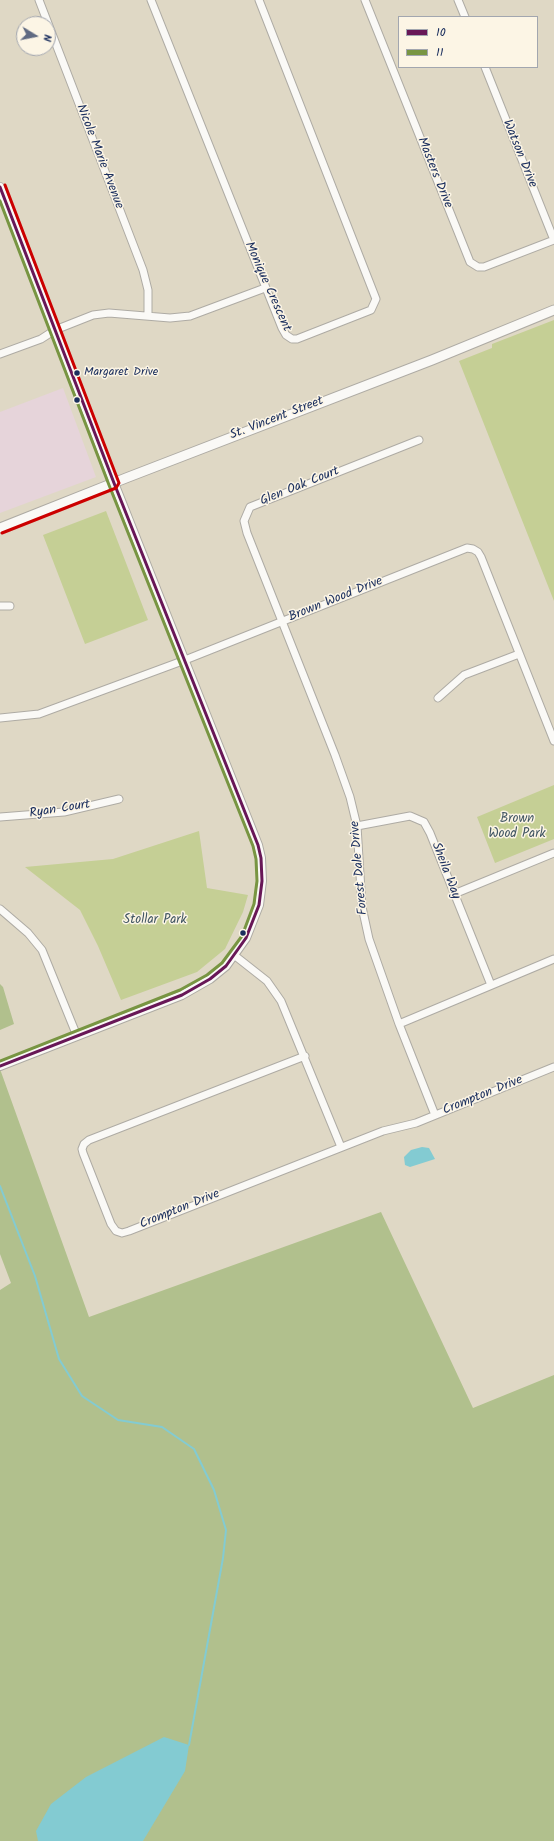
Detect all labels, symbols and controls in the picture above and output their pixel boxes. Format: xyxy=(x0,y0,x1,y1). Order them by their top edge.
north arrow xyxy=(16,16,56,56)
legend xyxy=(398,16,538,68)
text: 10 xyxy=(436,23,446,42)
text: N xyxy=(37,33,56,43)
text: 11 xyxy=(436,43,444,62)
street label: Nicole Marie Avenue xyxy=(72,102,126,212)
street label: Watson Drive xyxy=(498,118,540,190)
street label: Masters Drive xyxy=(413,135,455,211)
street label: Monique Crescent xyxy=(240,240,294,334)
place label: Margaret Drive xyxy=(84,366,158,380)
marker: Margaret Drive xyxy=(72,368,82,378)
street label: St. Vincent Street xyxy=(228,394,326,444)
unlabelled marker xyxy=(72,395,82,405)
street label: Glen Oak Court xyxy=(258,464,342,510)
street label: Brown Wood Drive xyxy=(287,574,385,626)
street label: Ryan Court xyxy=(29,798,91,822)
park label: Brown Wood Park xyxy=(488,812,546,843)
street label: Forest Dale Drive xyxy=(348,820,372,916)
street label: Sheila Way xyxy=(427,840,463,902)
park label: Stollar Park xyxy=(123,913,187,929)
unlabelled marker xyxy=(238,928,248,938)
street label: Crompton Drive xyxy=(441,1073,525,1119)
street label: Crompton Drive xyxy=(138,1187,222,1233)

